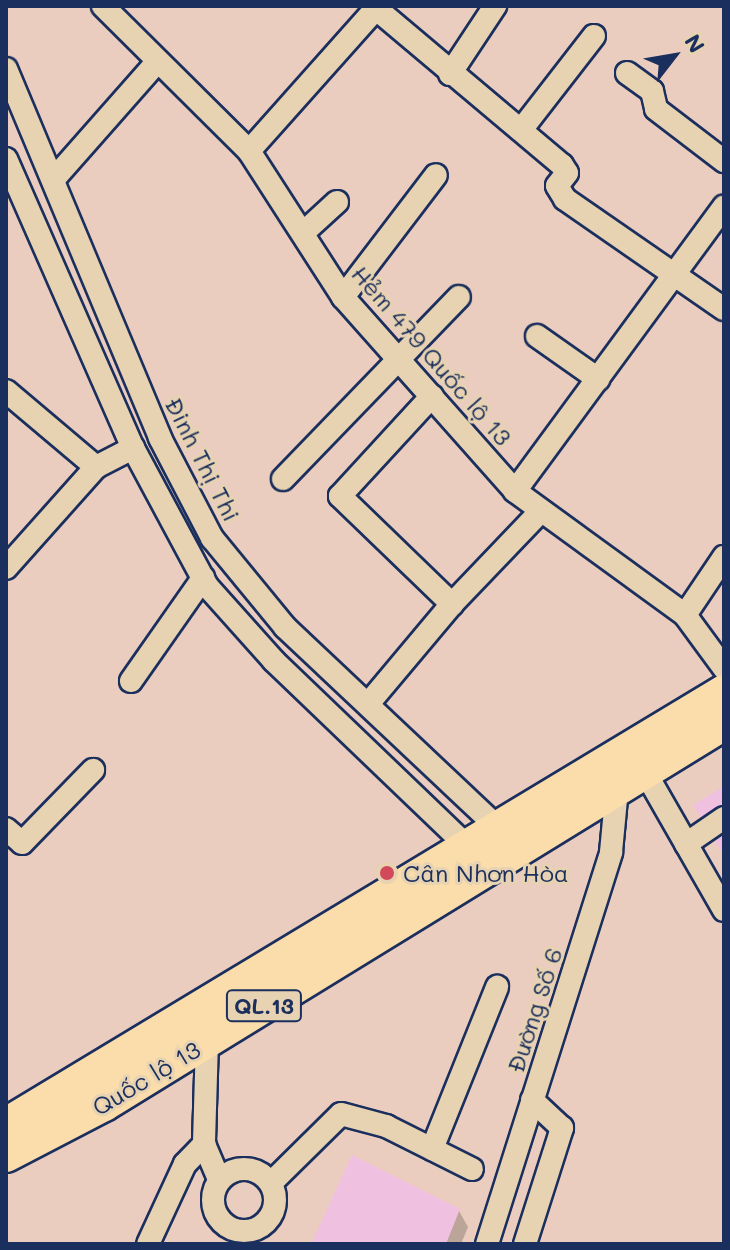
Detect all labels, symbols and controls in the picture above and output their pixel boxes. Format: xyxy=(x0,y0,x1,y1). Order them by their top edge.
north arrow xyxy=(634,16,714,96)
text: N xyxy=(678,29,712,58)
street label: Hẻm 479 Quốc lộ 13 xyxy=(346,259,518,451)
street label: Đinh Thị Thi xyxy=(159,392,247,526)
place label: Cân Nhơn Hòa xyxy=(403,859,569,887)
marker: Cân Nhơn Hòa xyxy=(378,864,396,882)
street label: Đường Số 6 xyxy=(500,944,568,1076)
road number: QL.13 xyxy=(224,988,304,1024)
street label: Quốc lộ 13 xyxy=(87,1035,205,1121)

